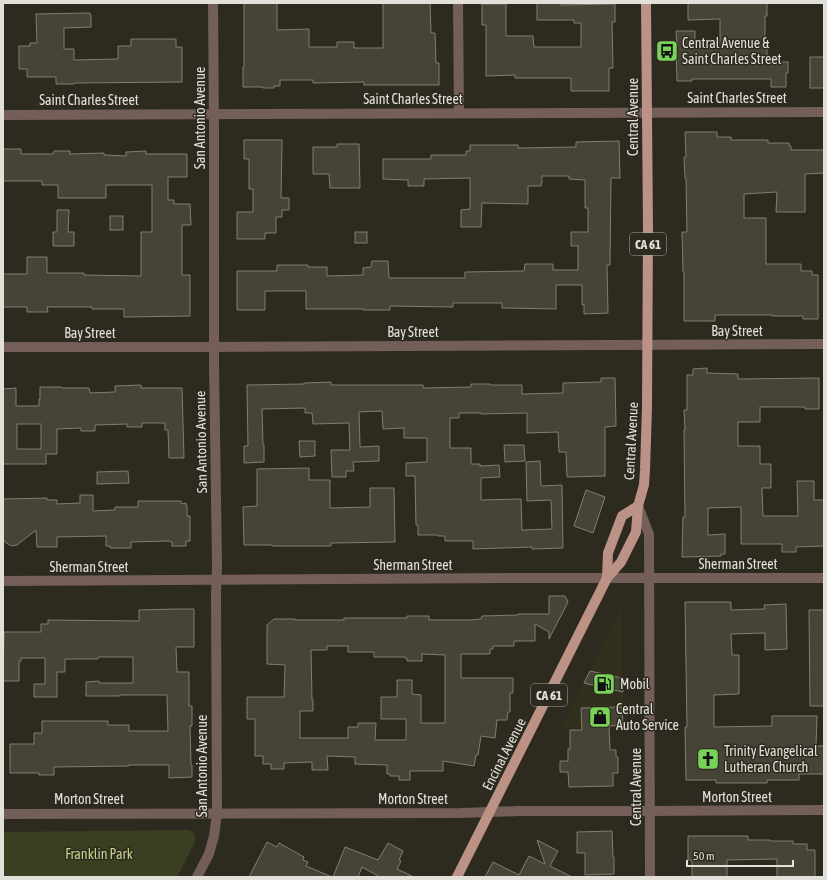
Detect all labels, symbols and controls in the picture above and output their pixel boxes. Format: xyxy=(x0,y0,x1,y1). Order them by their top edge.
place label: Central Avenue & Saint Charles Street xyxy=(682,35,782,67)
bus stop icon: Central Avenue & Saint Charles Street xyxy=(654,38,680,64)
street label: San Antonio Avenue xyxy=(192,67,208,169)
street label: Central Avenue xyxy=(625,78,641,156)
street label: Saint Charles Street xyxy=(687,90,787,106)
street label: Saint Charles Street xyxy=(363,91,463,107)
street label: Saint Charles Street xyxy=(39,92,139,108)
road number: CA 61 xyxy=(630,233,666,255)
street label: Bay Street xyxy=(711,323,763,339)
street label: Bay Street xyxy=(387,324,439,340)
street label: Bay Street xyxy=(64,325,116,341)
street label: San Antonio Avenue xyxy=(192,391,210,493)
street label: Central Avenue xyxy=(621,402,641,480)
street label: Sherman Street xyxy=(698,556,778,572)
street label: Sherman Street xyxy=(373,557,453,573)
street label: Sherman Street xyxy=(49,559,129,575)
fuel station icon: Mobil xyxy=(591,671,617,697)
place label: Mobil xyxy=(620,676,650,692)
road number: CA 61 xyxy=(531,684,567,706)
place label: Central Auto Service xyxy=(616,701,679,733)
shop icon: Central Auto Service xyxy=(587,704,613,730)
street label: San Antonio Avenue xyxy=(194,715,210,817)
street label: Encinal Avenue xyxy=(479,715,529,793)
place label: Trinity Evangelical Lutheran Church xyxy=(724,743,818,775)
church icon: Trinity Evangelical Lutheran Church xyxy=(695,746,721,772)
street label: Central Avenue xyxy=(628,748,644,826)
street label: Morton Street xyxy=(702,789,772,805)
street label: Morton Street xyxy=(54,791,124,807)
street label: Morton Street xyxy=(378,791,448,807)
scale bar xyxy=(687,842,793,868)
park label: Franklin Park xyxy=(65,846,133,862)
text: 50 m xyxy=(693,849,715,863)

